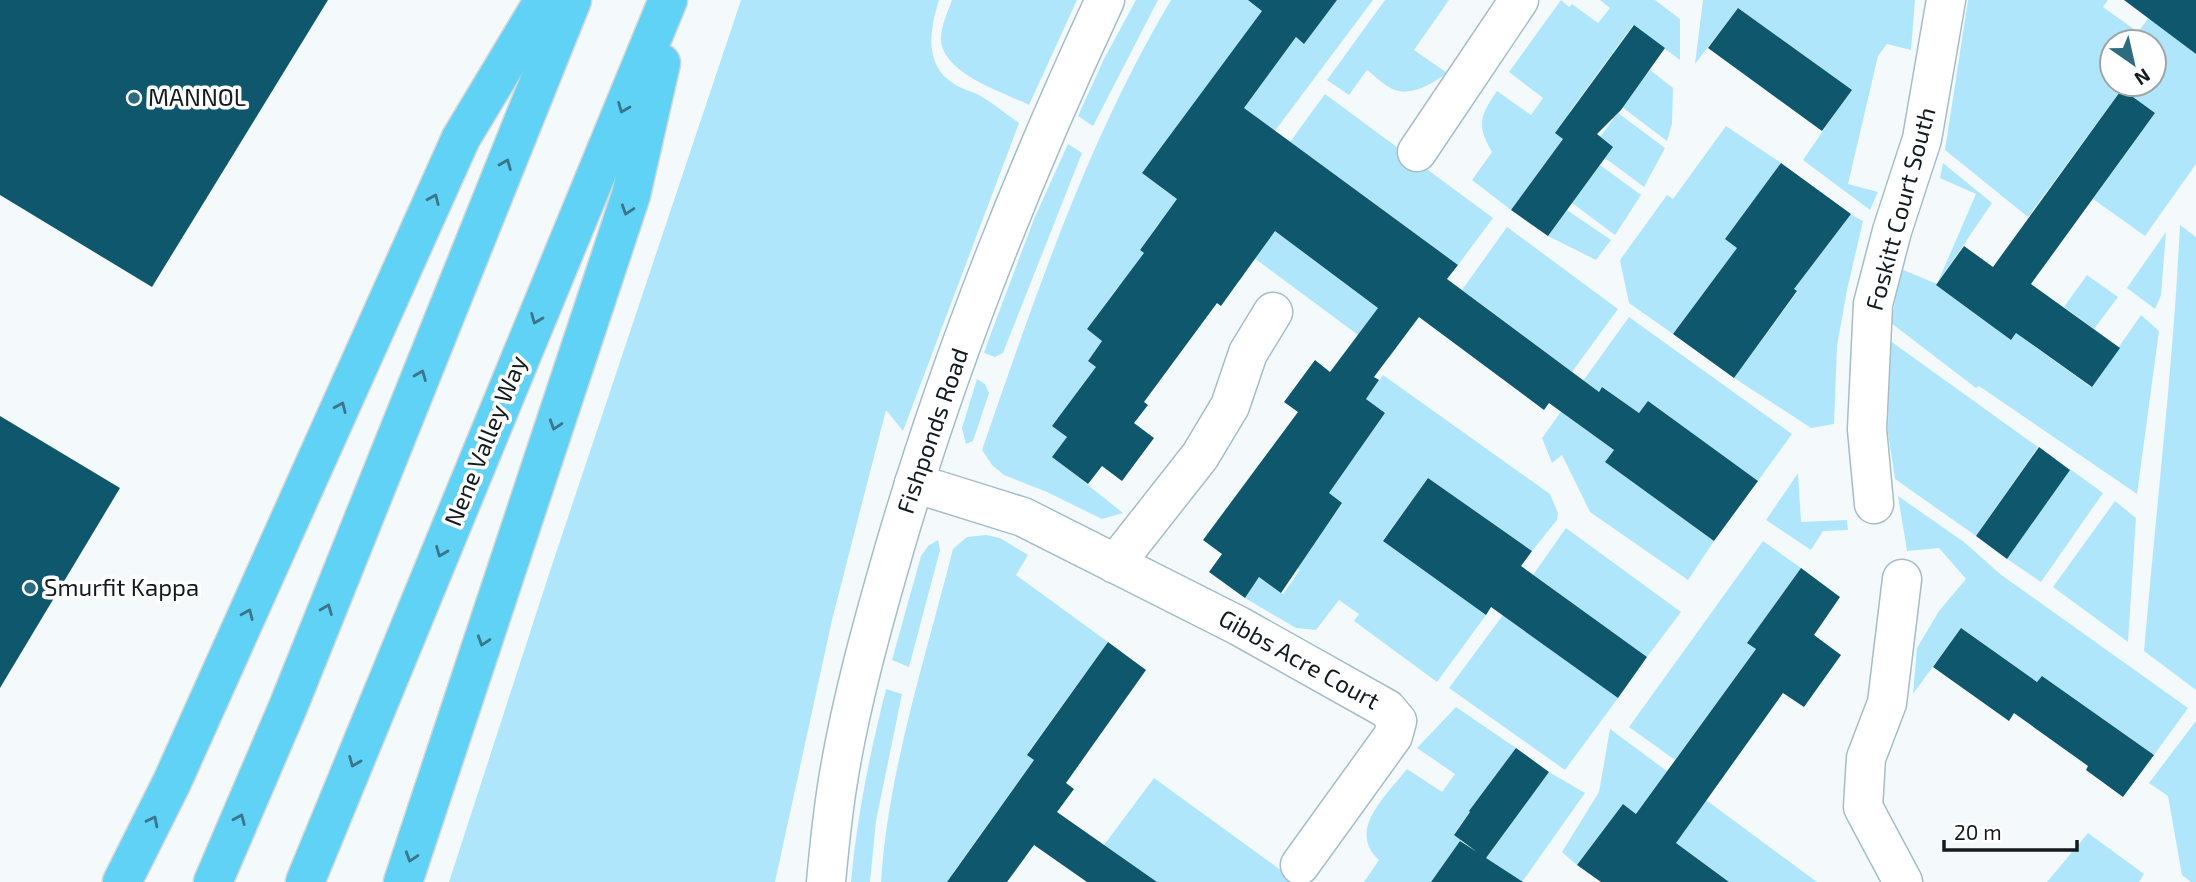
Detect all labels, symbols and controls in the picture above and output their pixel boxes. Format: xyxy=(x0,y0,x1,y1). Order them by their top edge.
north arrow xyxy=(2098,28,2168,98)
text: N xyxy=(2131,64,2155,91)
place label: MANNOL xyxy=(148,82,246,111)
marker: MANNOL xyxy=(126,90,142,106)
one-way arrow xyxy=(617,101,631,114)
street label: Foskitt Court South xyxy=(1858,104,1941,313)
one-way arrow xyxy=(497,159,511,171)
one-way arrow xyxy=(426,194,440,206)
one-way arrow xyxy=(620,203,635,215)
one-way arrow xyxy=(531,312,545,324)
street label: Fishponds Road xyxy=(890,344,973,517)
street label: Nene Valley Way xyxy=(437,351,532,530)
one-way arrow xyxy=(413,370,427,382)
one-way arrow xyxy=(333,401,347,414)
one-way arrow xyxy=(549,419,563,431)
one-way arrow xyxy=(435,545,449,557)
place label: Smurfit Kappa xyxy=(44,572,199,601)
marker: Smurfit Kappa xyxy=(22,580,38,596)
street label: Gibbs Acre Court xyxy=(1214,603,1385,715)
one-way arrow xyxy=(319,604,333,616)
one-way arrow xyxy=(240,609,254,621)
one-way arrow xyxy=(477,635,491,647)
one-way arrow xyxy=(348,755,362,768)
scale bar xyxy=(1944,808,2077,852)
one-way arrow xyxy=(232,814,246,827)
one-way arrow xyxy=(144,816,158,828)
text: 20 m xyxy=(1954,819,2002,844)
one-way arrow xyxy=(405,850,419,863)

